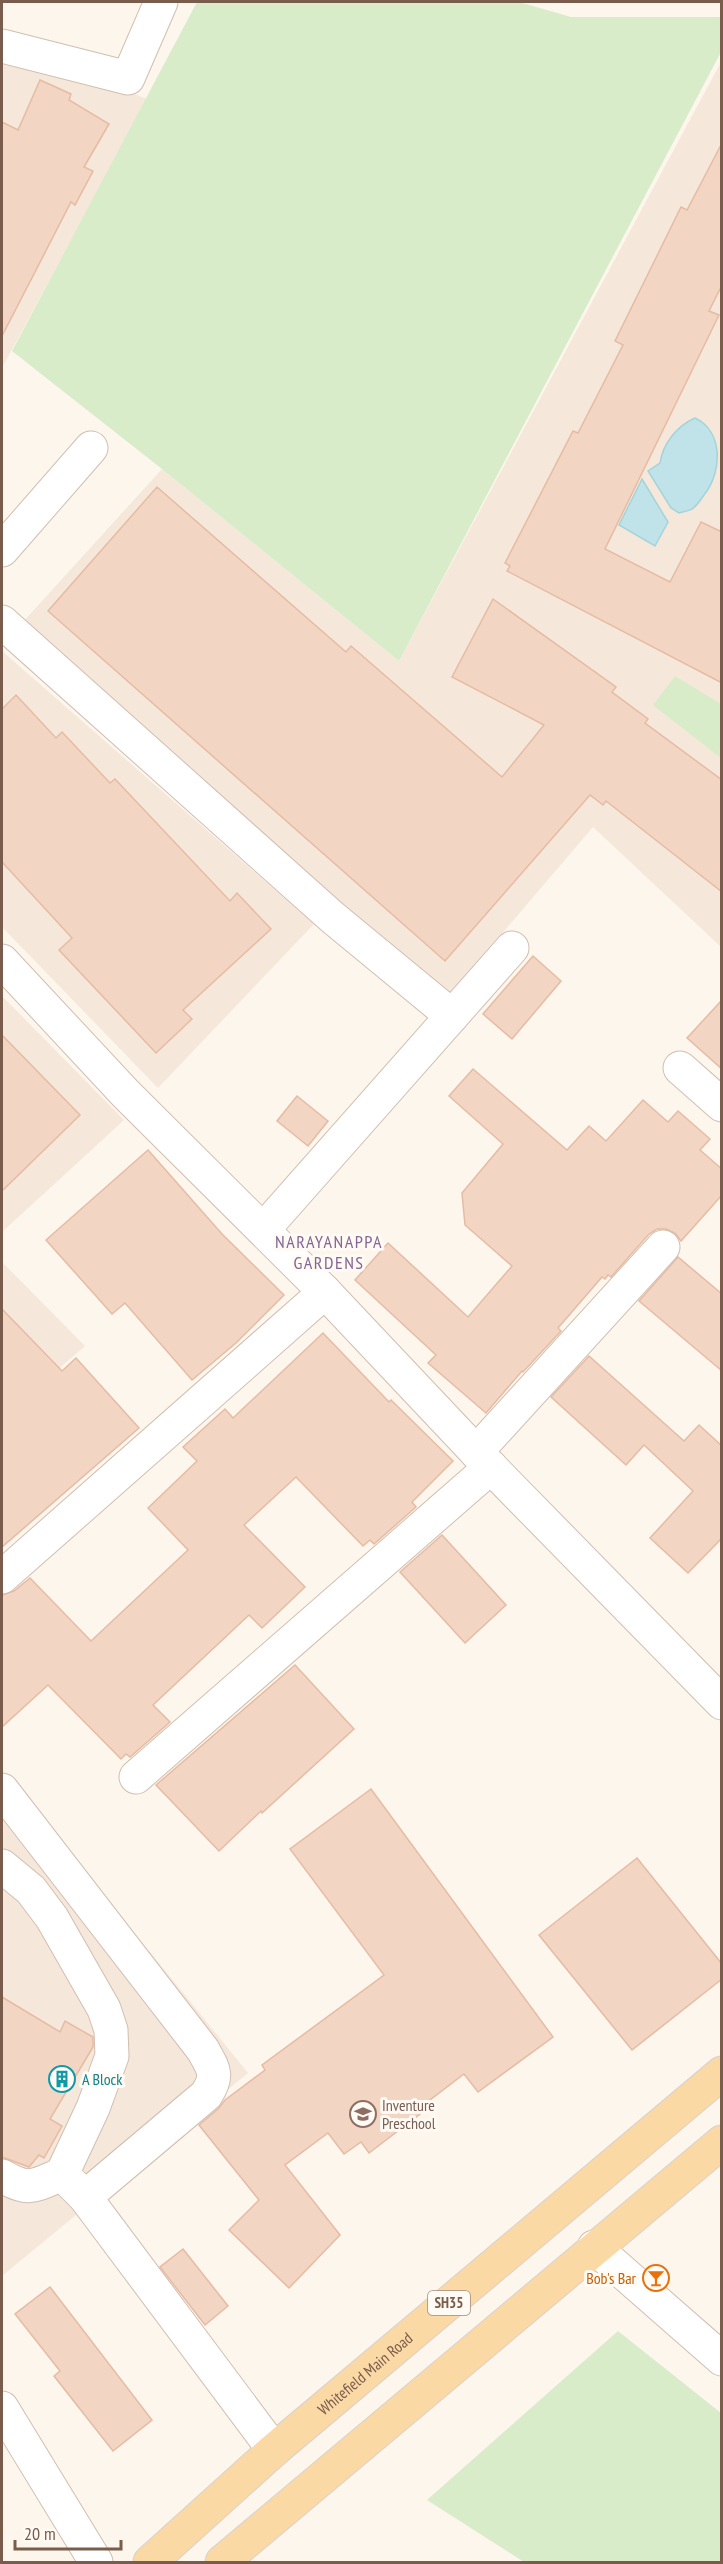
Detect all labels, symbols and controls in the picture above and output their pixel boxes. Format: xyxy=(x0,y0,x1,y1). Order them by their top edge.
district label: NARAYANAPPA GARDENS xyxy=(275,1230,383,1274)
building icon: A Block xyxy=(47,2064,77,2094)
place label: A Block xyxy=(82,2069,123,2089)
place label: Inventure Preschool xyxy=(382,2095,436,2133)
school or university icon: Inventure Preschool xyxy=(348,2099,378,2129)
bar icon: Bob's Bar xyxy=(641,2263,671,2293)
place label: Bob's Bar xyxy=(586,2268,637,2288)
road number: SH35 xyxy=(428,2291,470,2315)
street label: Whitefield Main Road xyxy=(313,2328,417,2419)
scale bar xyxy=(15,2513,122,2551)
text: 20 m xyxy=(24,2522,56,2545)

